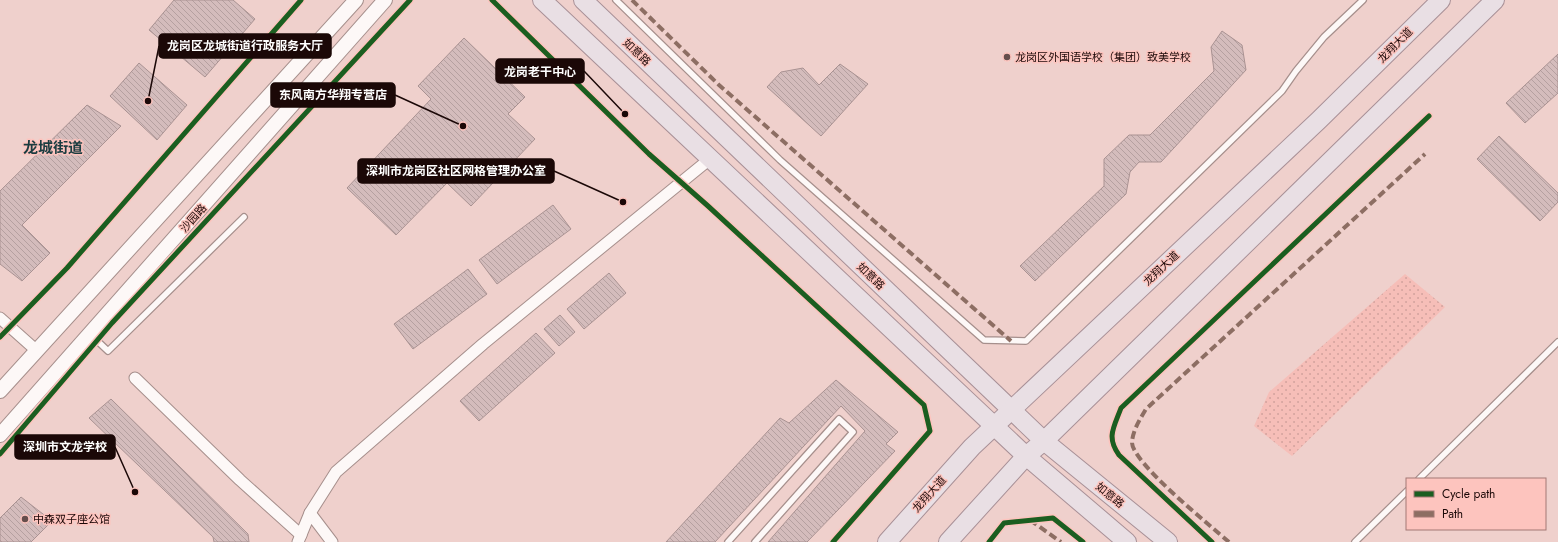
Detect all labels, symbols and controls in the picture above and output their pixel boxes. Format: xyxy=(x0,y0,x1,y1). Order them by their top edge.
street label: 龙翔大道 xyxy=(1374,24,1416,66)
callout: 龙岗区龙城街道行政服务大厅 xyxy=(159,34,331,58)
street label: 如意路 xyxy=(620,35,654,69)
text: 龙岗区龙城街道行政服务大厅 xyxy=(167,37,323,55)
place label: 龙岗区外国语学校（集团）致美学校 xyxy=(1015,49,1191,65)
marker: 龙岗区外国语学校（集团）致美学校 xyxy=(1002,52,1012,62)
callout: 龙岗老干中心 xyxy=(496,59,584,83)
text: 龙岗老干中心 xyxy=(504,63,576,81)
callout: 东风南方华翔专营店 xyxy=(271,83,395,107)
text: 东风南方华翔专营店 xyxy=(279,86,387,104)
district label: 龙城街道 xyxy=(23,137,83,159)
callout: 深圳市龙岗区社区网格管理办公室 xyxy=(358,159,554,183)
text: 深圳市龙岗区社区网格管理办公室 xyxy=(366,162,546,180)
street label: 沙园路 xyxy=(176,200,210,236)
street label: 龙翔大道 xyxy=(1139,247,1183,289)
street label: 如意路 xyxy=(854,259,888,293)
callout: 深圳市文龙学校 xyxy=(15,435,115,459)
text: 深圳市文龙学校 xyxy=(23,438,107,456)
street label: 龙翔大道 xyxy=(908,472,950,516)
street label: 如意路 xyxy=(1092,478,1128,512)
legend xyxy=(1406,478,1546,530)
text: Cycle path xyxy=(1442,485,1495,503)
text: Path xyxy=(1442,505,1463,523)
place label: 中森双子座公馆 xyxy=(33,511,110,527)
marker: 中森双子座公馆 xyxy=(20,514,30,524)

